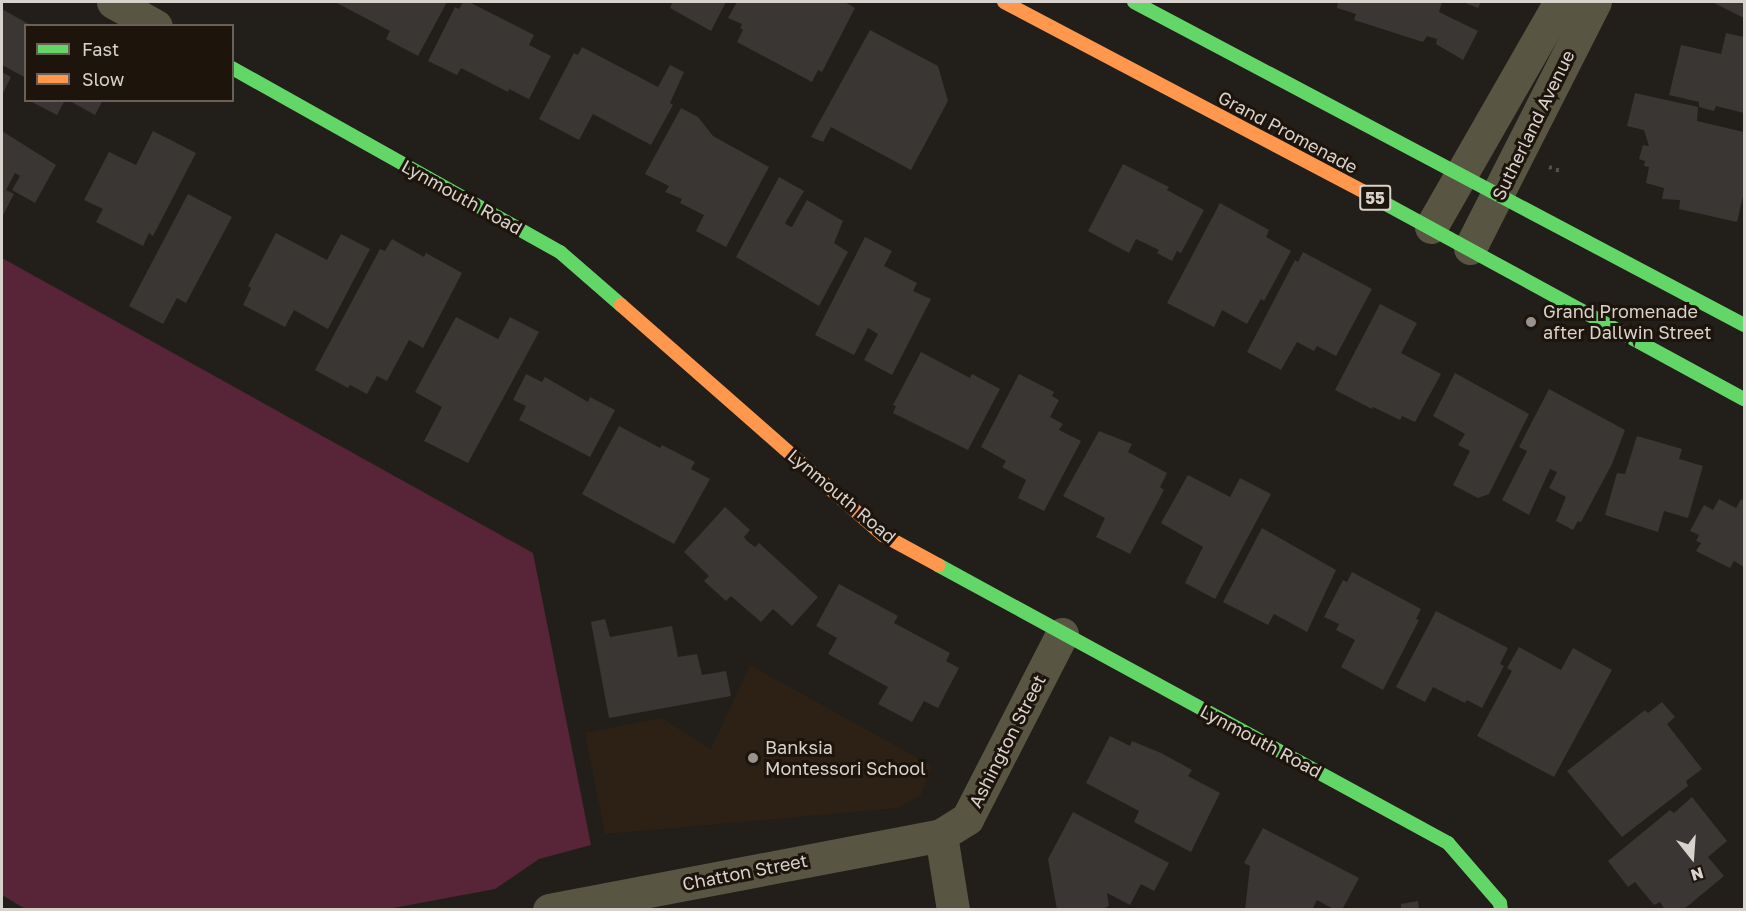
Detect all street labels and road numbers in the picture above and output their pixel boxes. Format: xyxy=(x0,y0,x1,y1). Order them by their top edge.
street label: Sutherland Avenue xyxy=(1487,46,1579,204)
street label: Grand Promenade xyxy=(1215,86,1361,178)
street label: Lynmouth Road xyxy=(398,155,526,239)
road number: 55 xyxy=(1358,185,1392,211)
street label: Lynmouth Road xyxy=(784,445,900,547)
street label: Ashington Street xyxy=(964,671,1050,811)
street label: Lynmouth Road xyxy=(1197,700,1325,782)
street label: Chatton Street xyxy=(681,849,809,895)

